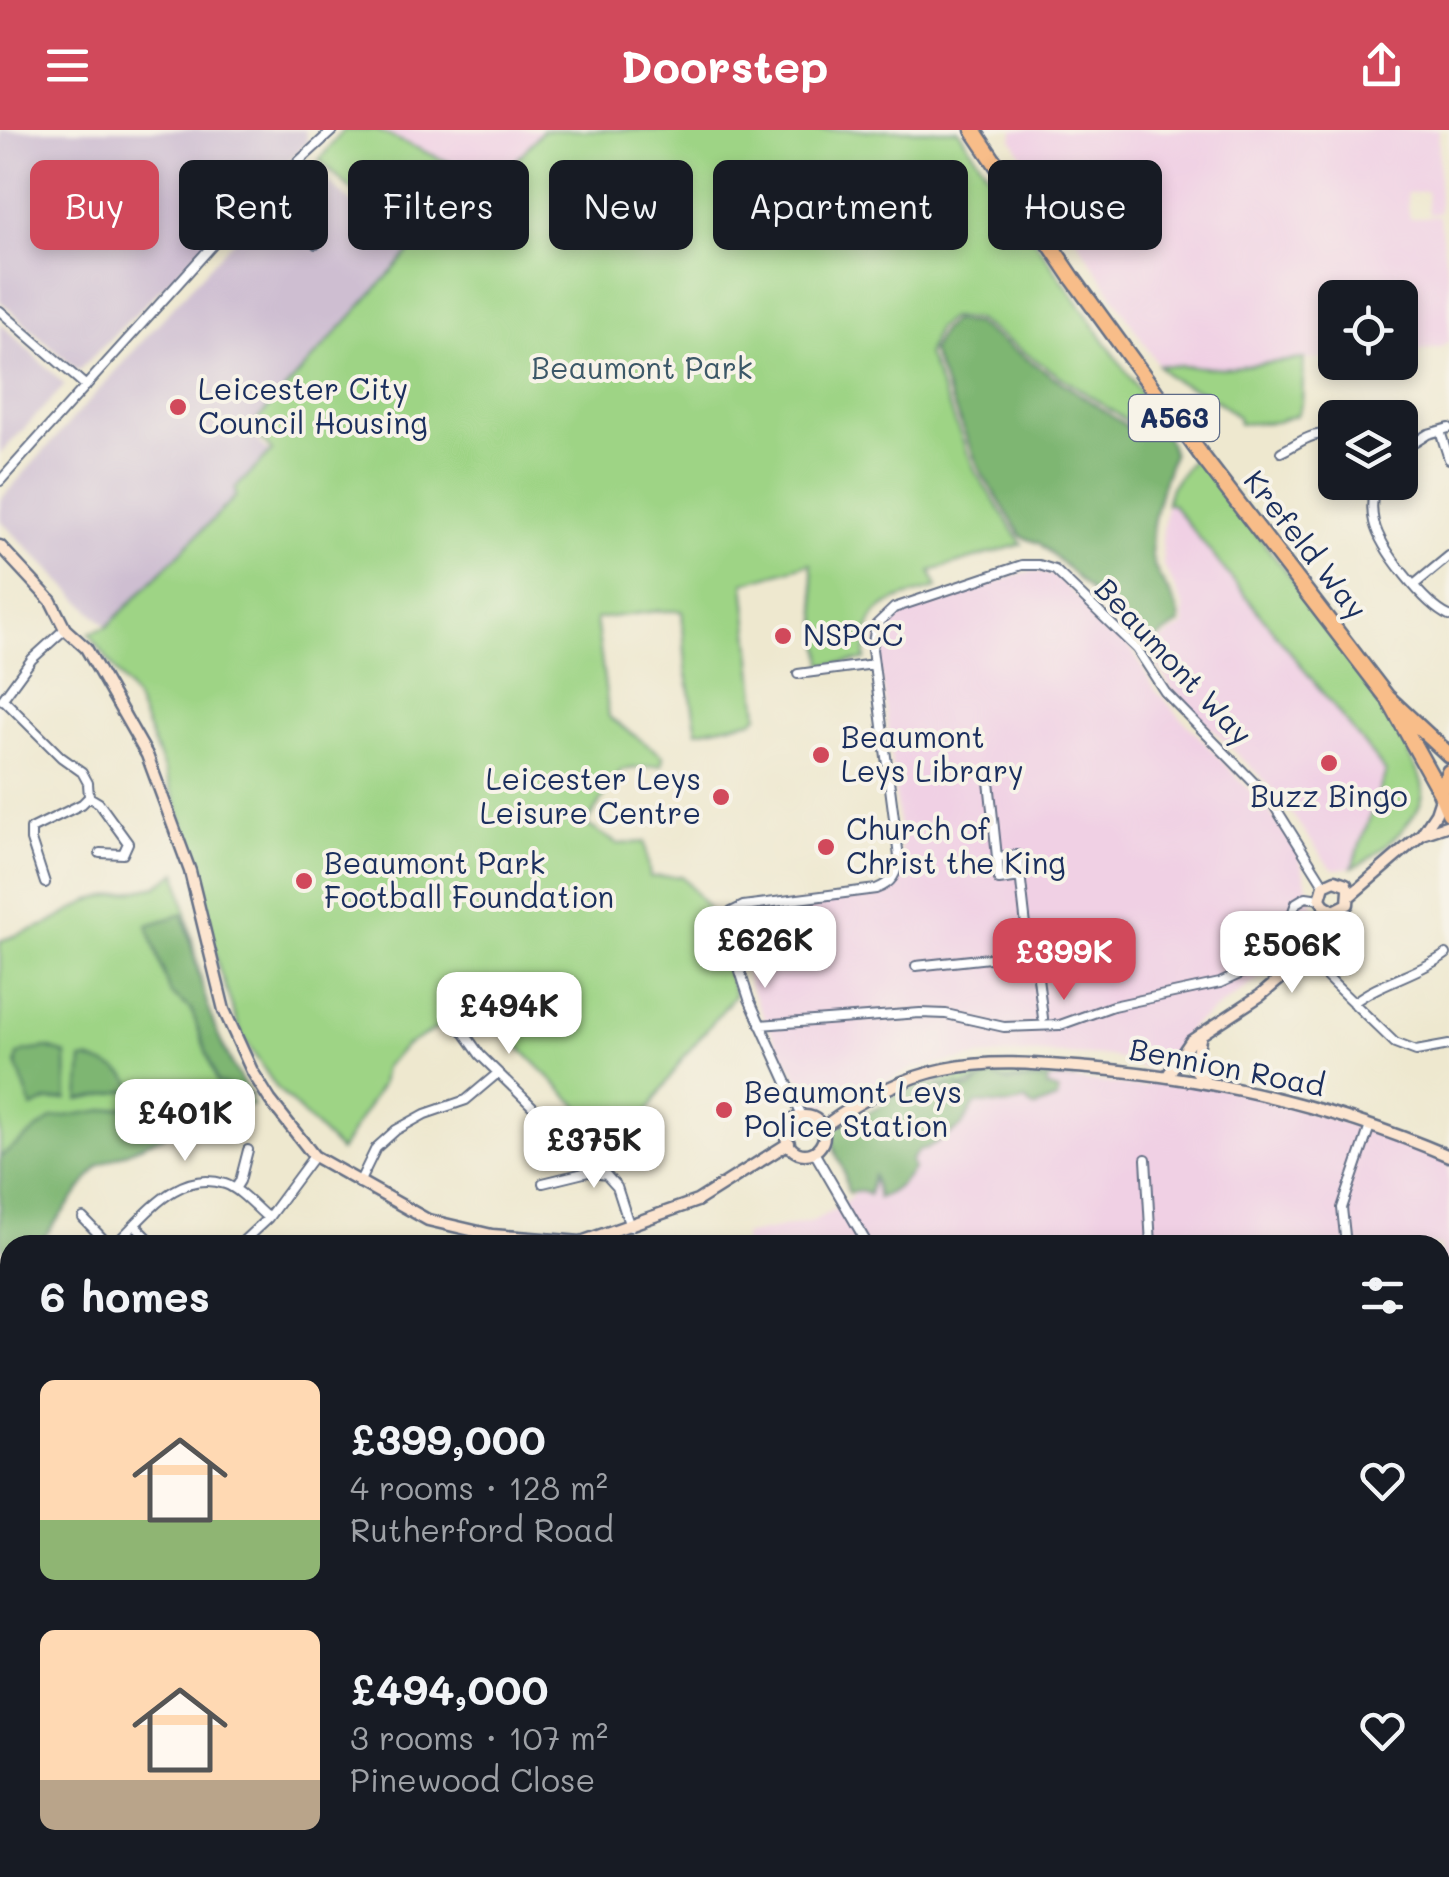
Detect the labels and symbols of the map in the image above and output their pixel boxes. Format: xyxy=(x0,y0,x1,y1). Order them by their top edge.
park label: Beaumont Park xyxy=(531,347,753,387)
place label: Leicester City Council Housing xyxy=(198,368,428,442)
road number: A563 xyxy=(1129,395,1219,441)
marker: Leicester City Council Housing xyxy=(167,396,189,418)
street label: Krefeld Way xyxy=(1236,461,1377,627)
street label: Beaumont Way xyxy=(1087,569,1262,753)
place label: NSPCC xyxy=(803,614,903,654)
marker: NSPCC xyxy=(772,625,794,647)
place label: Beaumont Leys Library xyxy=(841,716,1024,790)
marker: Beaumont Leys Library xyxy=(810,744,832,766)
marker: Buzz Bingo xyxy=(1318,752,1340,774)
place label: Leicester Leys Leisure Centre xyxy=(480,758,701,832)
place label: Buzz Bingo xyxy=(1250,775,1408,815)
marker: Leicester Leys Leisure Centre xyxy=(710,786,732,808)
place label: Church of Christ the King xyxy=(846,808,1066,882)
marker: Church of Christ the King xyxy=(815,836,837,858)
place label: Beaumont Park Football Foundation xyxy=(324,842,614,916)
marker: Beaumont Park Football Foundation xyxy=(293,870,315,892)
pin: £626K xyxy=(695,906,835,991)
pin: £506K xyxy=(1222,911,1362,996)
pin: £399K xyxy=(994,918,1134,1003)
pin: £494K xyxy=(439,972,579,1057)
street label: Bennion Road xyxy=(1126,1027,1329,1105)
place label: Beaumont Leys Police Station xyxy=(744,1071,962,1145)
pin: £401K xyxy=(115,1079,255,1164)
marker: Beaumont Leys Police Station xyxy=(713,1099,735,1121)
pin: £375K xyxy=(524,1106,664,1191)

